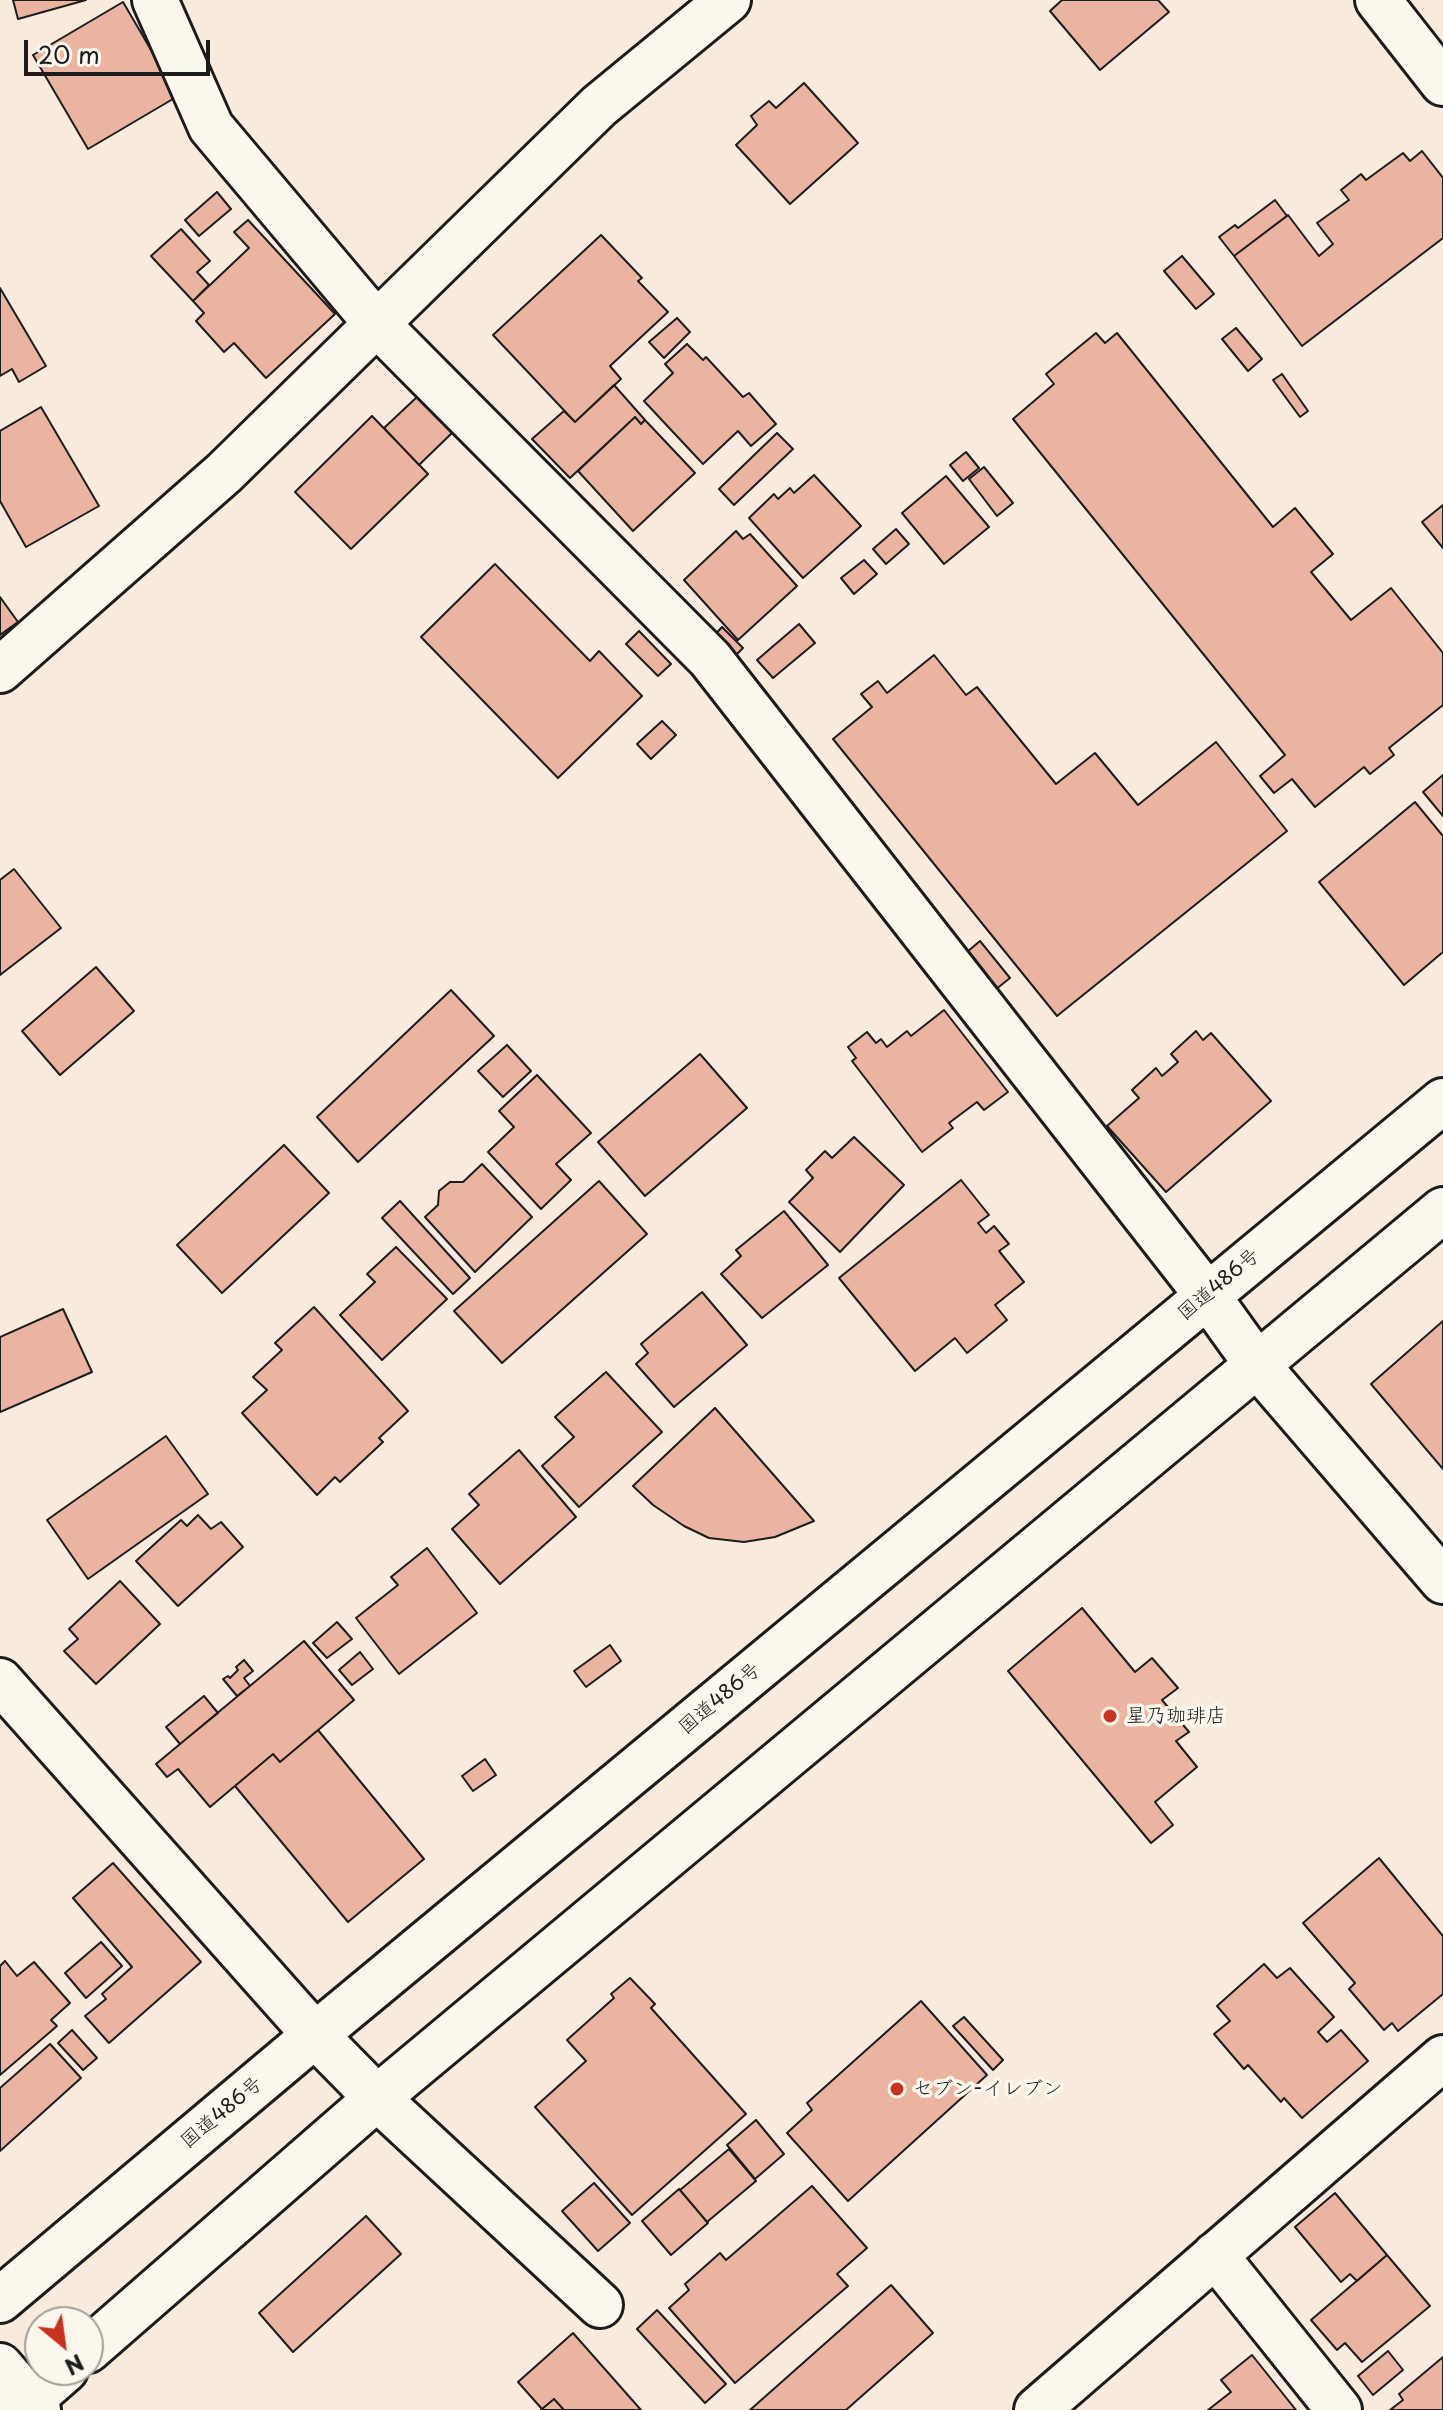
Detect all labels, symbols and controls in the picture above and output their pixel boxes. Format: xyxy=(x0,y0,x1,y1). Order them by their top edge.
scale bar xyxy=(28,24,214,74)
text: 20 m xyxy=(38,36,100,72)
street label: 国道486号 xyxy=(1173,1244,1265,1326)
street label: 国道486号 xyxy=(674,1658,766,1740)
place label: 星乃珈琲店 xyxy=(1126,1704,1226,1728)
marker: 星乃珈琲店 xyxy=(1101,1707,1119,1725)
street label: 国道486号 xyxy=(176,2072,268,2154)
place label: セブン-イレブン xyxy=(913,2077,1063,2101)
marker: セブン-イレブン xyxy=(888,2080,906,2098)
north arrow xyxy=(24,2306,104,2386)
text: N xyxy=(59,2347,91,2384)

